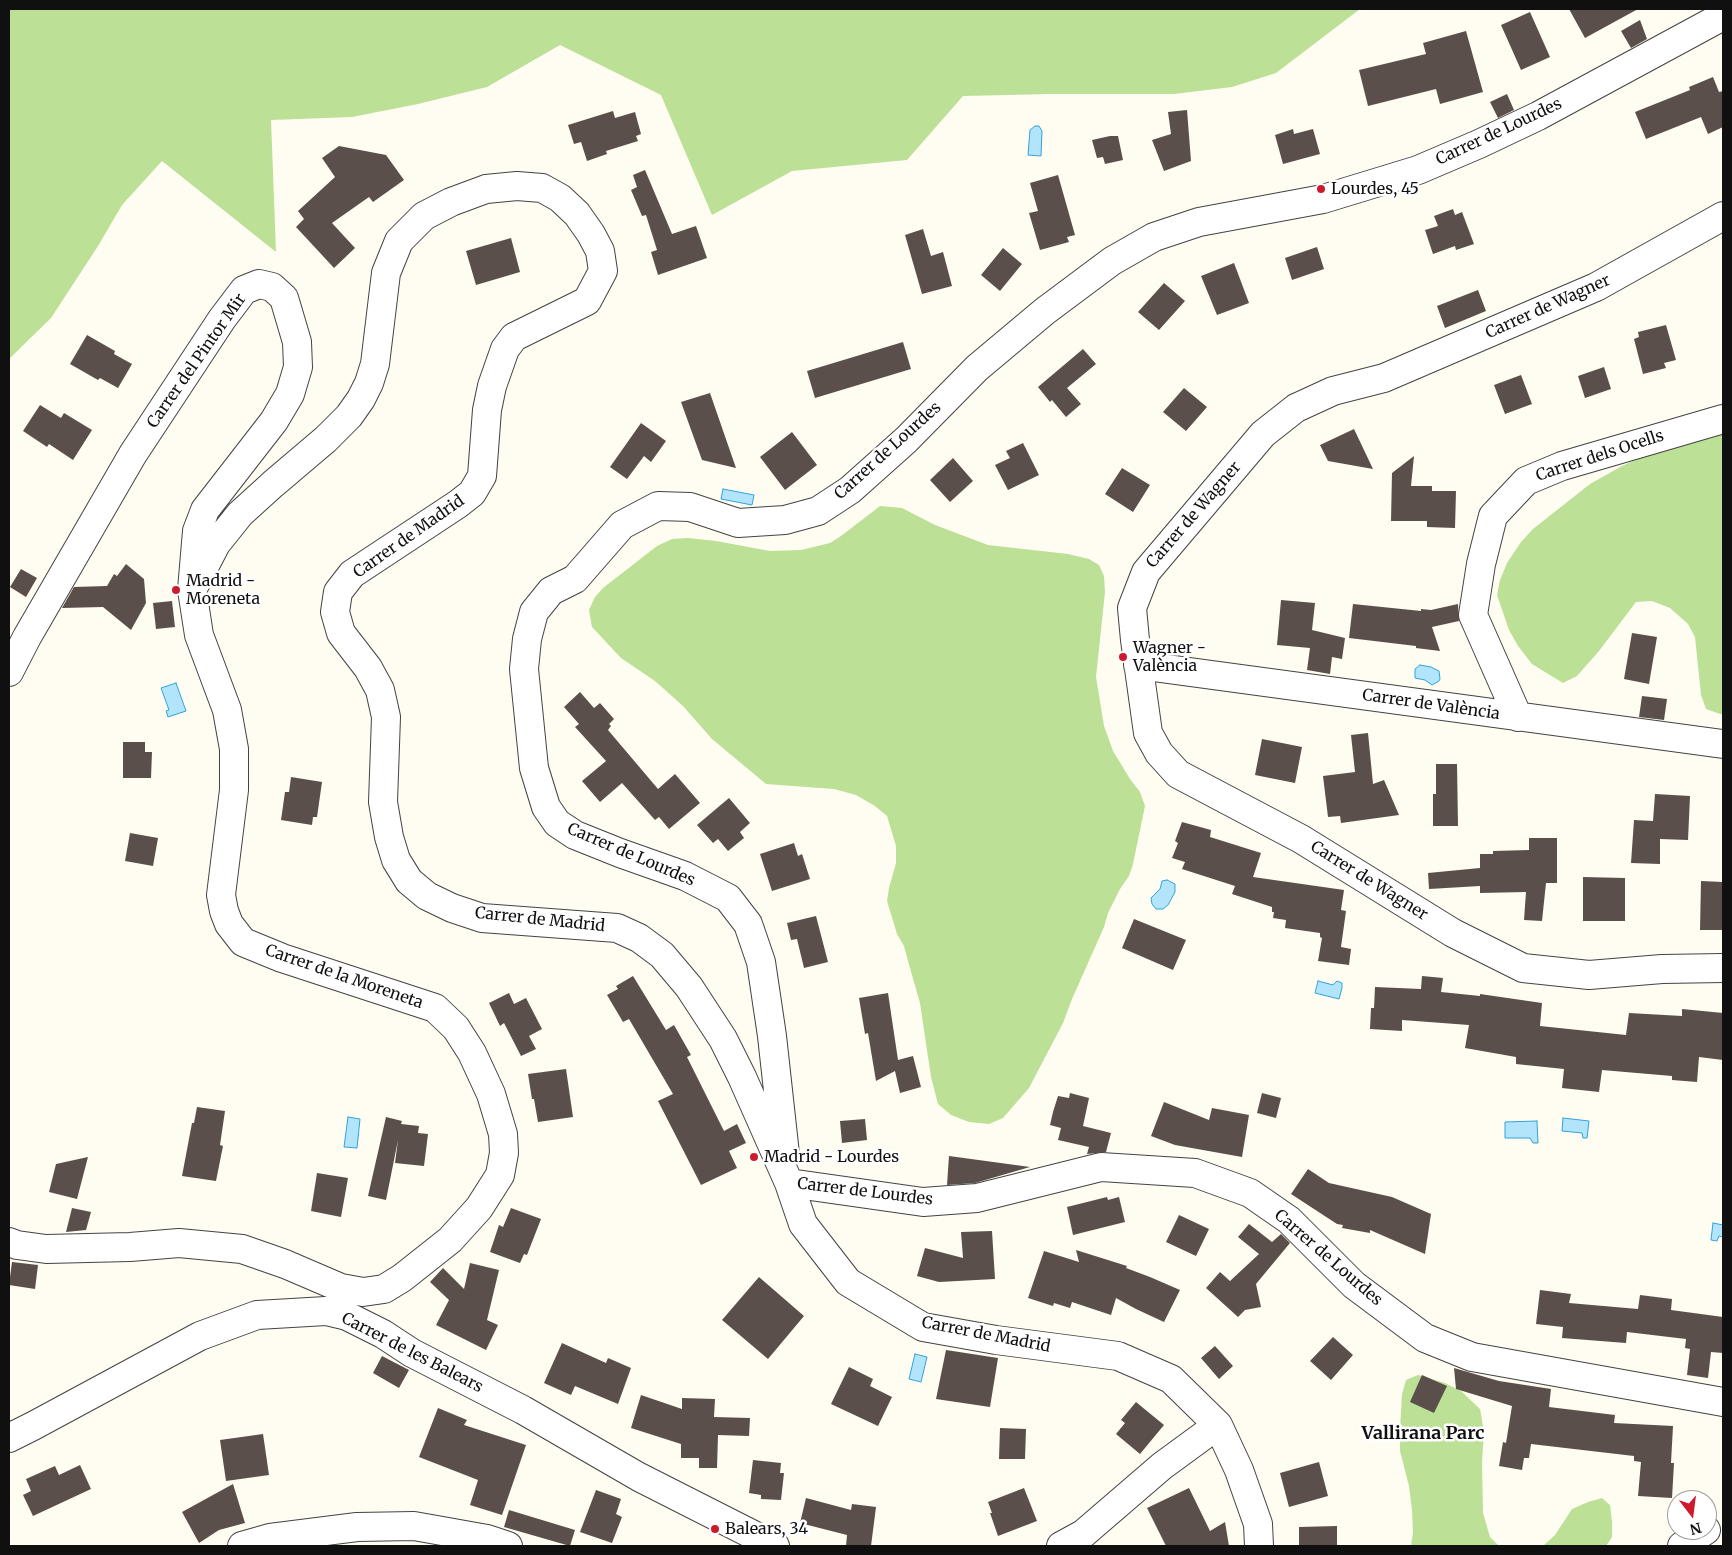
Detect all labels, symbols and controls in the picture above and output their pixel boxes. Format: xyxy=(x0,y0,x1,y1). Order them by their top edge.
street label: Carrer de Lourdes xyxy=(1433,94,1565,170)
place label: Lourdes, 45 xyxy=(1331,179,1419,199)
marker: Lourdes, 45 xyxy=(1315,183,1327,195)
street label: Carrer de Wagner xyxy=(1483,271,1613,343)
street label: Carrer del Pintor Mir xyxy=(143,290,251,432)
street label: Carrer de Lourdes xyxy=(831,398,945,504)
street label: Carrer dels Ocells xyxy=(1534,426,1666,486)
street label: Carrer de Wagner xyxy=(1143,458,1245,572)
street label: Carrer de Madrid xyxy=(350,492,468,582)
place label: Madrid - Moreneta xyxy=(186,571,260,609)
marker: Madrid - Moreneta xyxy=(170,584,182,596)
place label: Wagner - València xyxy=(1133,638,1206,676)
marker: Wagner - València xyxy=(1117,651,1129,663)
street label: Carrer de València xyxy=(1361,686,1501,724)
street label: Carrer de Lourdes xyxy=(564,819,698,891)
street label: Carrer de Wagner xyxy=(1307,837,1431,925)
street label: Carrer de Madrid xyxy=(474,904,606,936)
street label: Carrer de la Moreneta xyxy=(262,941,426,1013)
place label: Madrid - Lourdes xyxy=(764,1147,899,1167)
marker: Madrid - Lourdes xyxy=(748,1151,760,1163)
street label: Carrer de Lourdes xyxy=(796,1174,934,1210)
street label: Carrer de Lourdes xyxy=(1270,1206,1386,1310)
street label: Carrer de les Balears xyxy=(338,1309,486,1397)
street label: Carrer de Madrid xyxy=(920,1313,1052,1357)
district label: Vallirana Parc xyxy=(1362,1423,1484,1445)
north arrow xyxy=(1667,1490,1717,1540)
text: N xyxy=(1688,1518,1703,1539)
place label: Balears, 34 xyxy=(725,1519,808,1539)
marker: Balears, 34 xyxy=(709,1523,721,1535)

